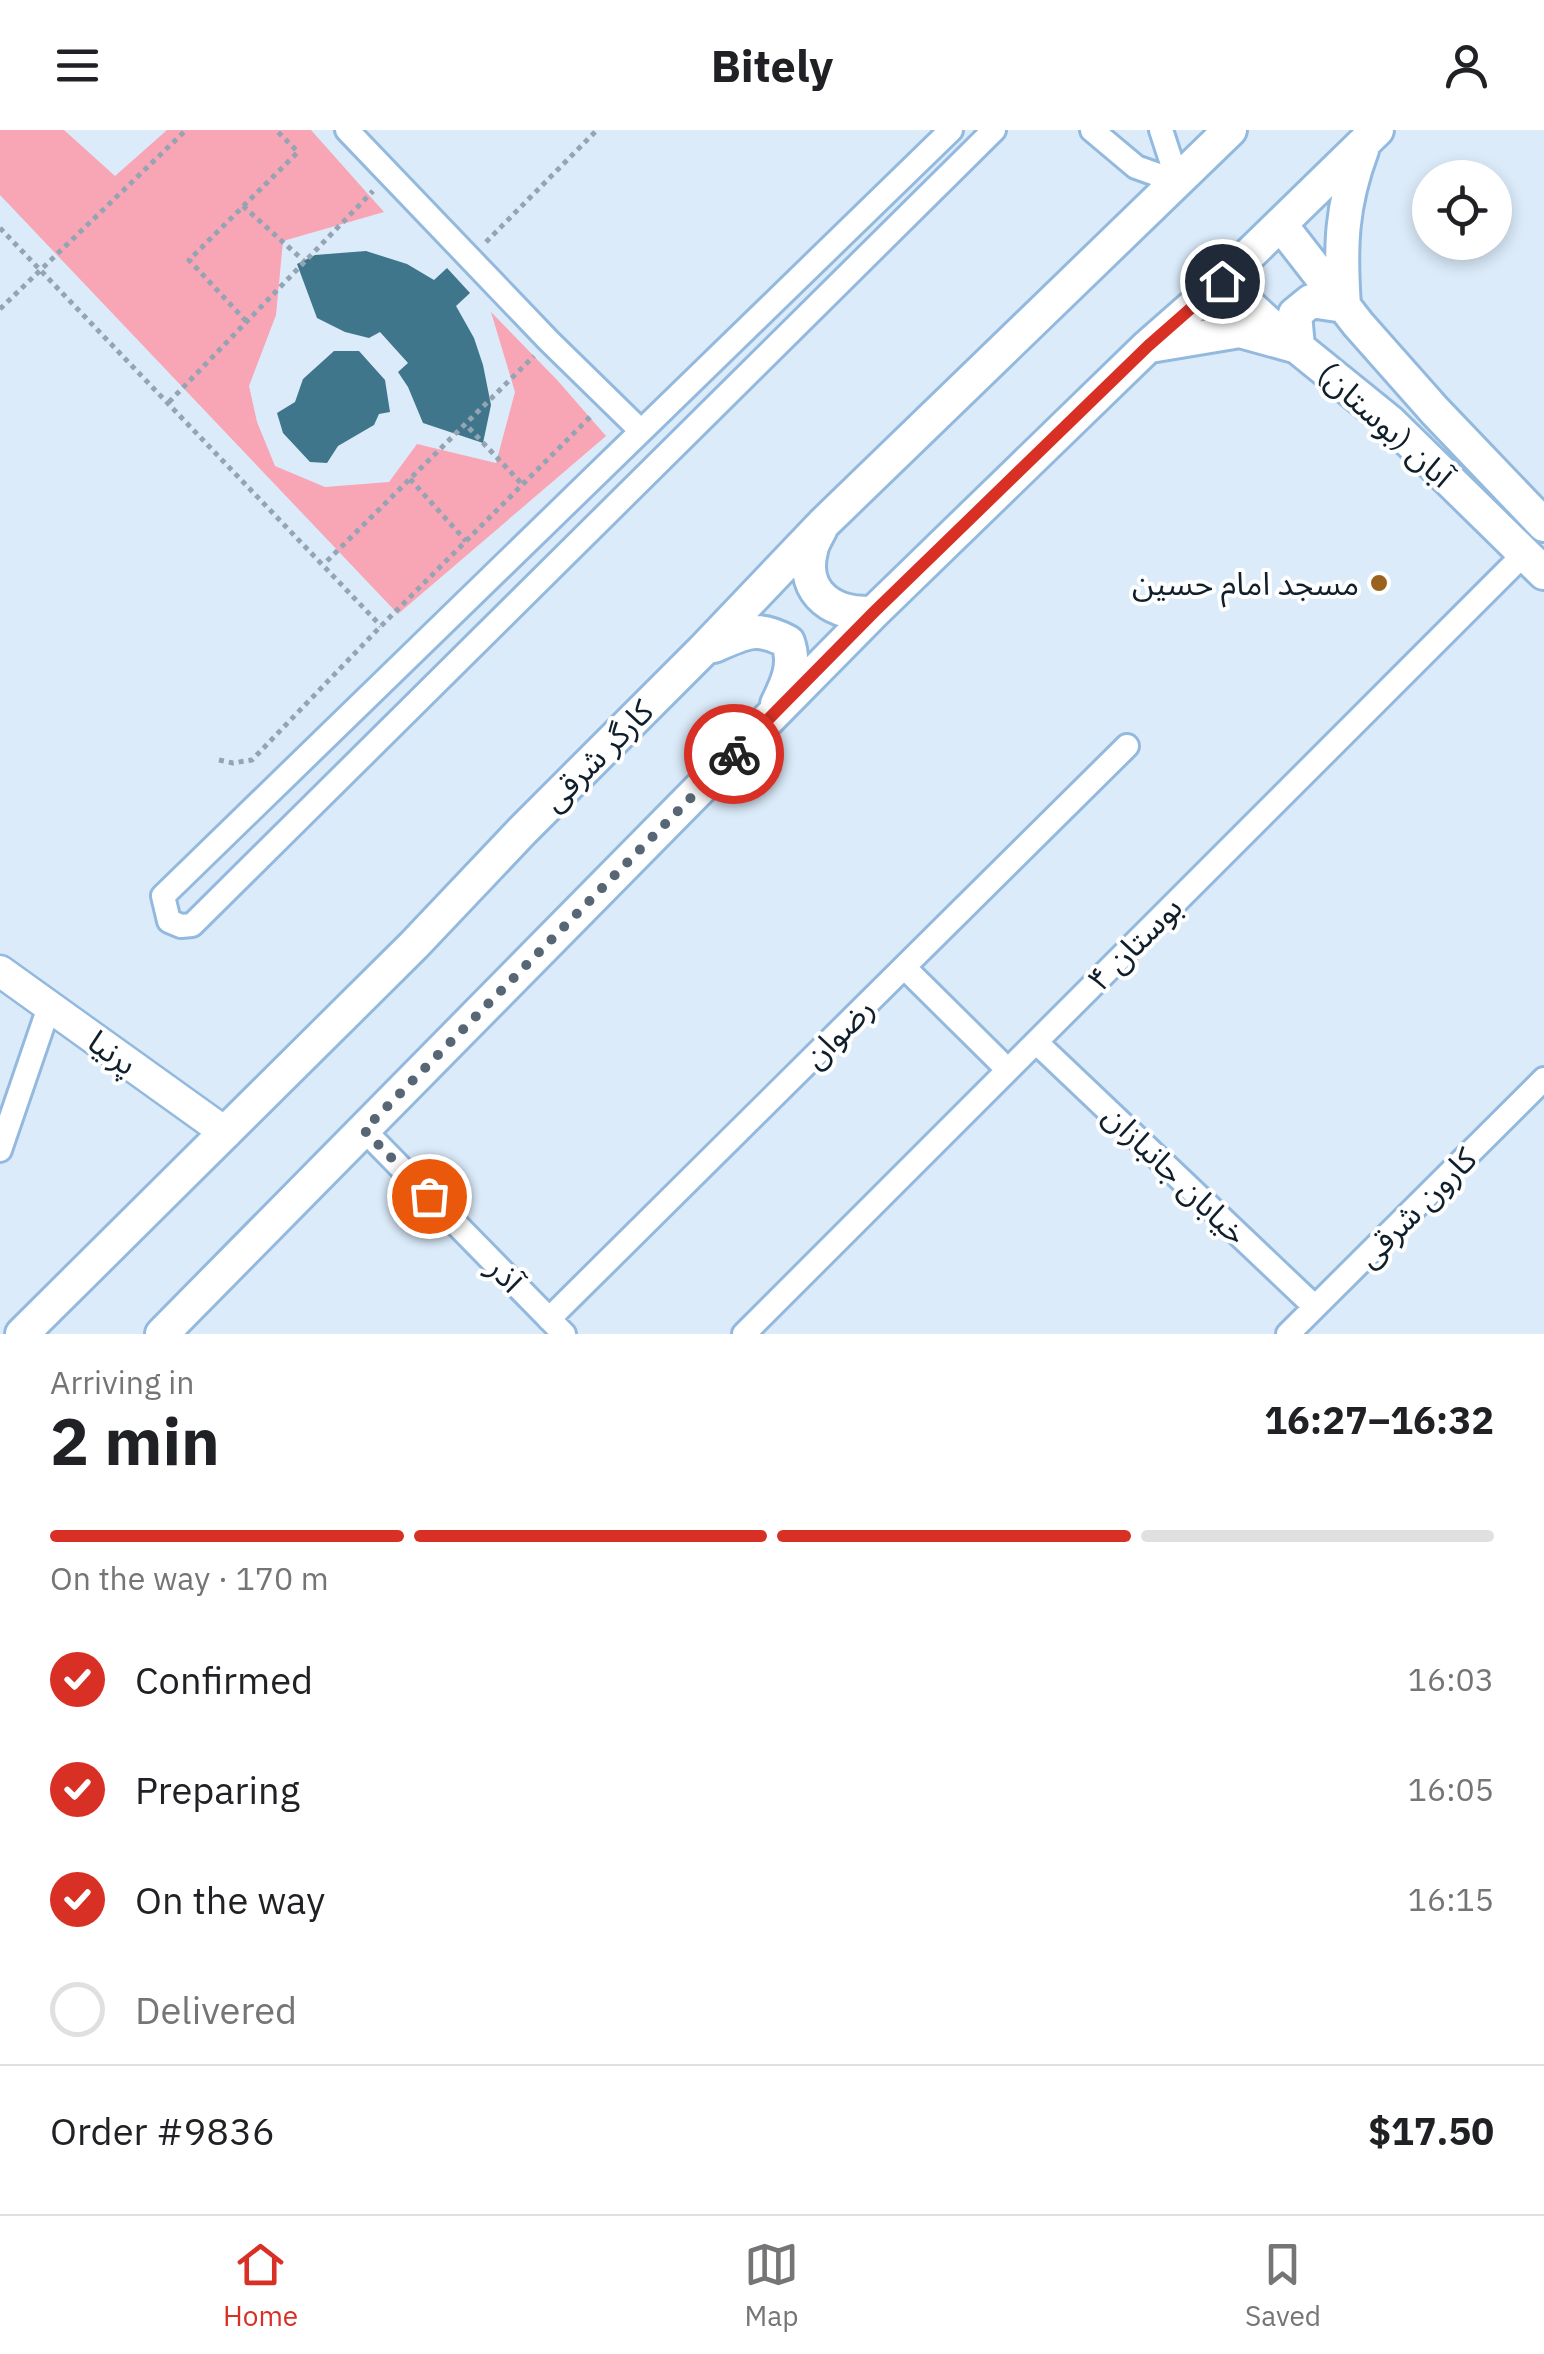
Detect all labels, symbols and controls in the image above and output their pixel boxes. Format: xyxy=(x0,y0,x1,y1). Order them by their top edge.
text: Bitely xyxy=(711,36,833,94)
icon: menu xyxy=(50,38,105,93)
icon: person xyxy=(1439,38,1494,93)
map controls xyxy=(1412,160,1512,260)
button: locate xyxy=(1412,160,1512,260)
pin xyxy=(1180,239,1265,324)
icon: home xyxy=(1195,254,1250,309)
street label: آبان (بوستان) xyxy=(1309,352,1464,497)
place label: مسجد امام حسین xyxy=(1132,562,1359,608)
marker: مسجد امام حسین xyxy=(1368,572,1390,594)
street label: کارگر شرقی xyxy=(532,690,662,820)
courier xyxy=(684,704,784,804)
icon: bike xyxy=(707,727,762,782)
street label: بوستان ۴ xyxy=(1077,886,1191,1000)
street label: رضوان xyxy=(793,987,883,1077)
street label: پرنیا xyxy=(80,1020,146,1084)
street label: خیابان جانبازان xyxy=(1095,1095,1257,1253)
street label: کارون شرقی xyxy=(1347,1138,1485,1276)
pin xyxy=(387,1154,472,1239)
icon: bag xyxy=(402,1169,457,1224)
street label: آذر xyxy=(478,1246,534,1302)
text: Arriving in xyxy=(50,1361,195,1403)
text: 16:27–16:32 xyxy=(1264,1395,1494,1444)
text: 2 min xyxy=(50,1398,220,1483)
text: On the way · 170 m xyxy=(50,1557,329,1599)
icon: check xyxy=(50,1652,105,1707)
text: Confirmed xyxy=(135,1655,313,1704)
text: 16:03 xyxy=(1408,1658,1494,1700)
icon: check xyxy=(50,1762,105,1817)
text: Preparing xyxy=(135,1765,300,1814)
text: 16:05 xyxy=(1408,1768,1494,1810)
icon: check xyxy=(50,1872,105,1927)
text: On the way xyxy=(135,1875,325,1924)
text: 16:15 xyxy=(1408,1878,1494,1920)
text: Delivered xyxy=(135,1985,297,2034)
text: Order #9836 xyxy=(50,2106,275,2155)
text: $17.50 xyxy=(1368,2106,1494,2155)
tab: Home xyxy=(223,2237,298,2334)
tab: Map xyxy=(744,2237,799,2334)
tab: Saved xyxy=(1245,2237,1321,2334)

